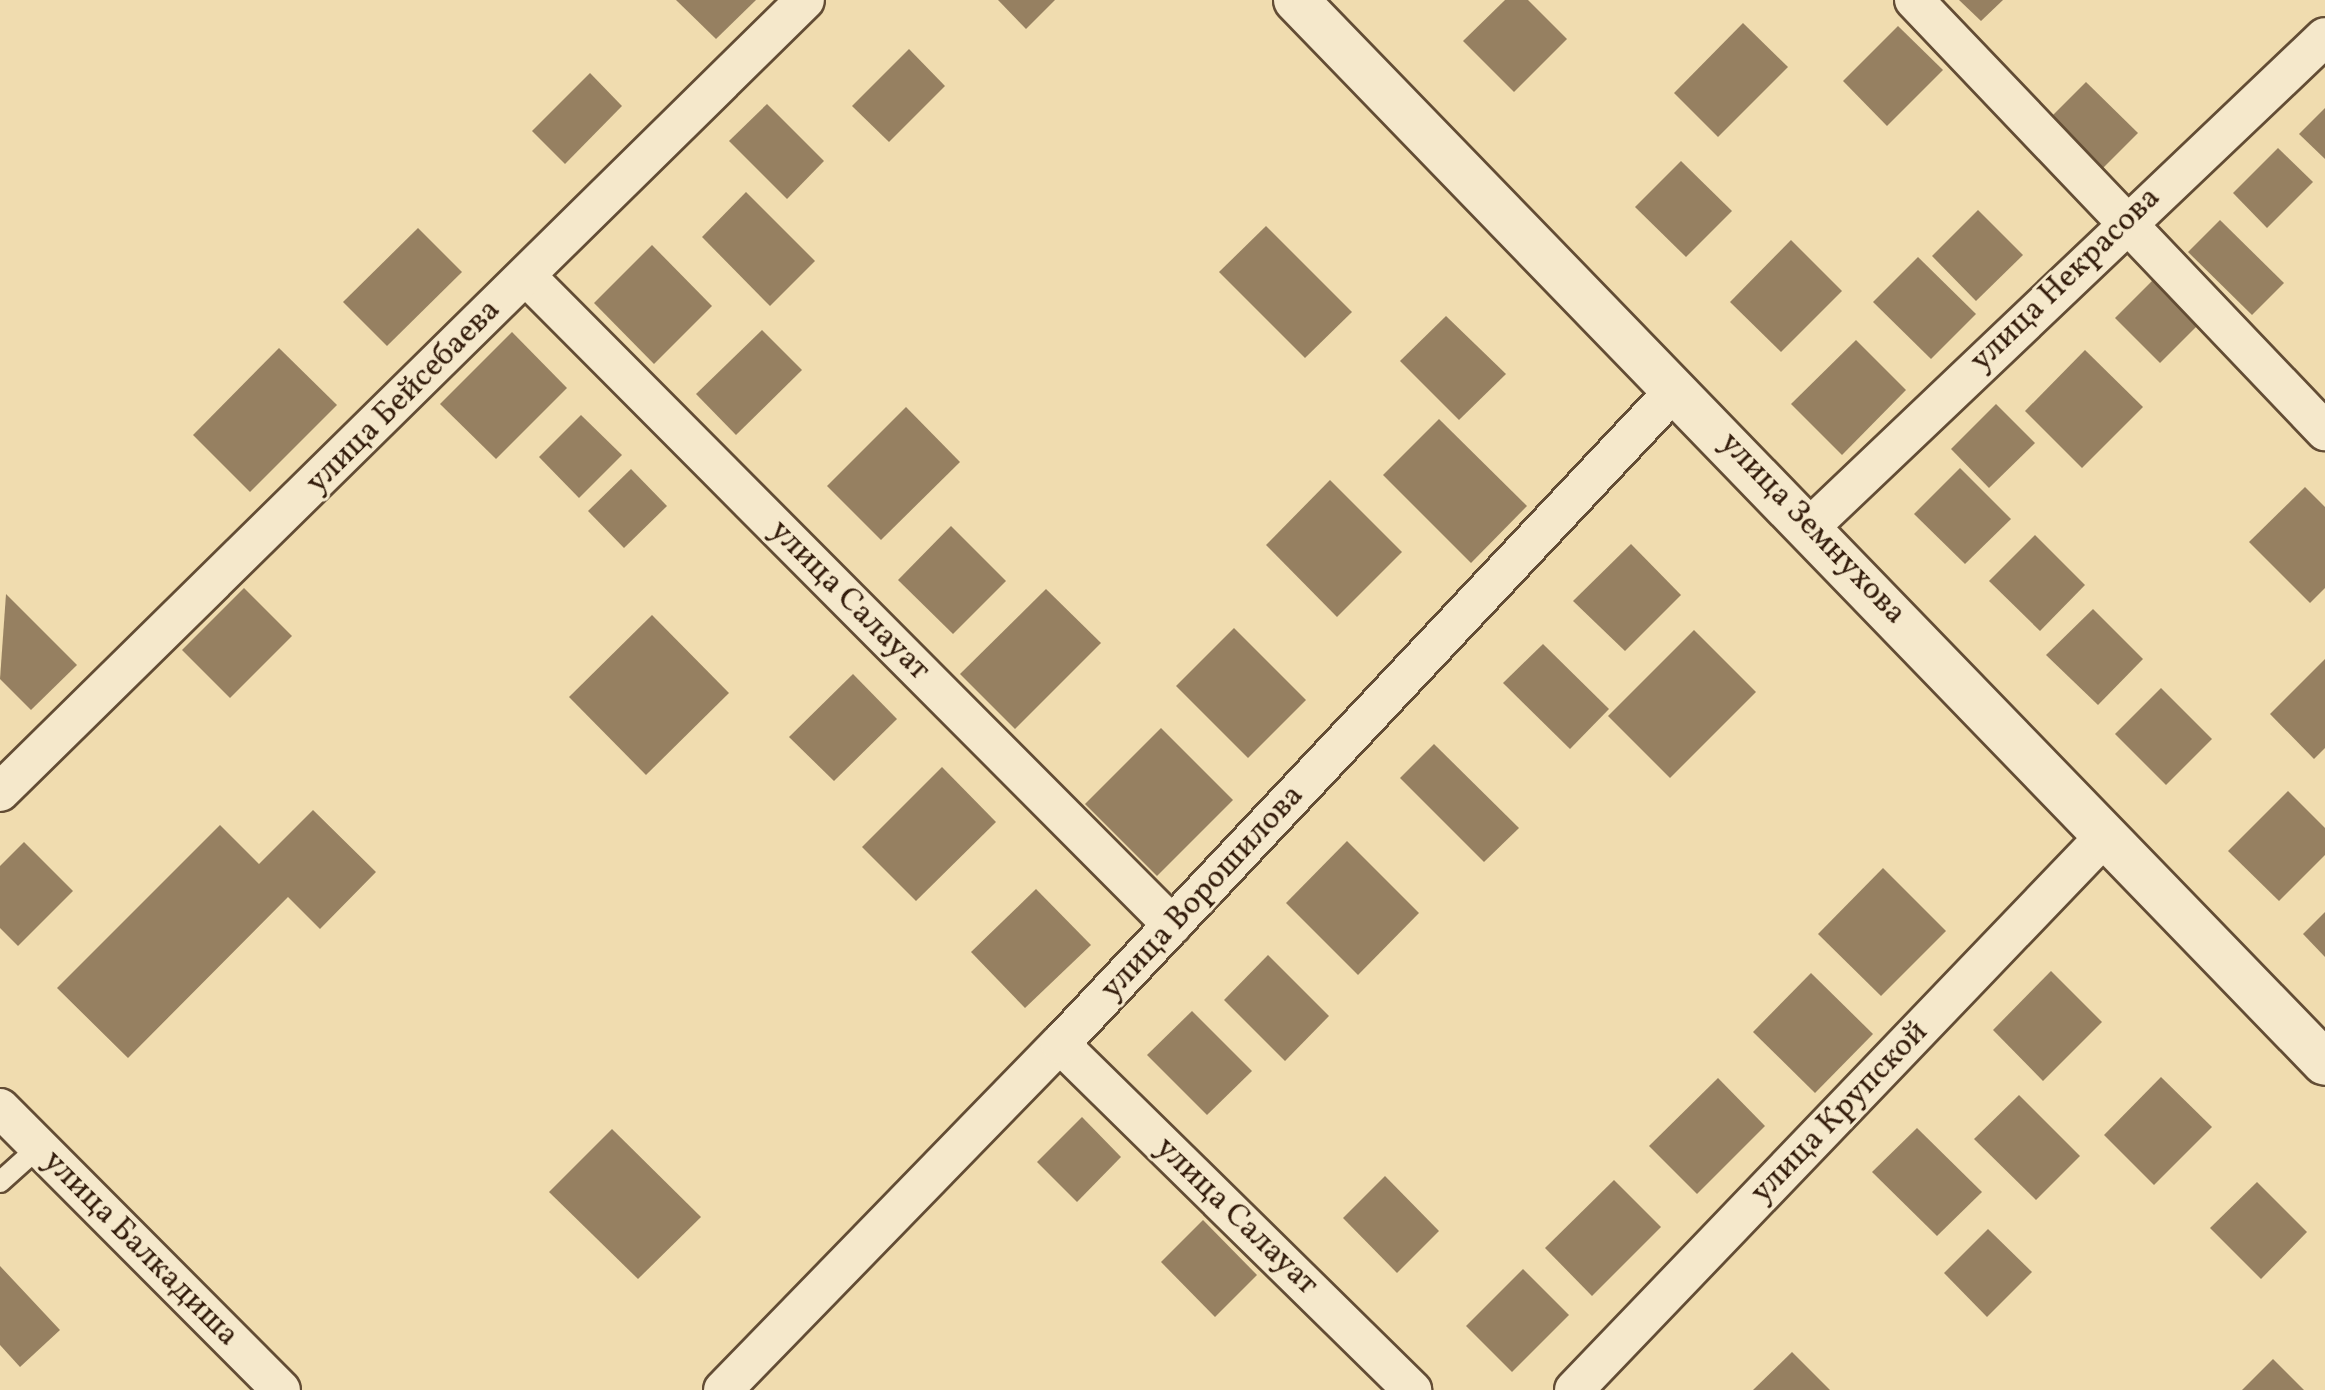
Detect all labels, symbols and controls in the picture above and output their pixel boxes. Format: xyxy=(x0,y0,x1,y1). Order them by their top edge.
street label: улица Некрасова xyxy=(1963,180,2169,380)
street label: улица Бейсебаева xyxy=(299,292,509,502)
street label: улица Земнухова xyxy=(1710,425,1914,633)
street label: улица Салауат xyxy=(760,512,938,690)
street label: улица Ворошилова xyxy=(1093,777,1313,1009)
street label: улица Крупской xyxy=(1743,1014,1937,1212)
street label: улица Салауат xyxy=(1146,1130,1326,1304)
street label: улица Балкадиша xyxy=(34,1143,246,1355)

